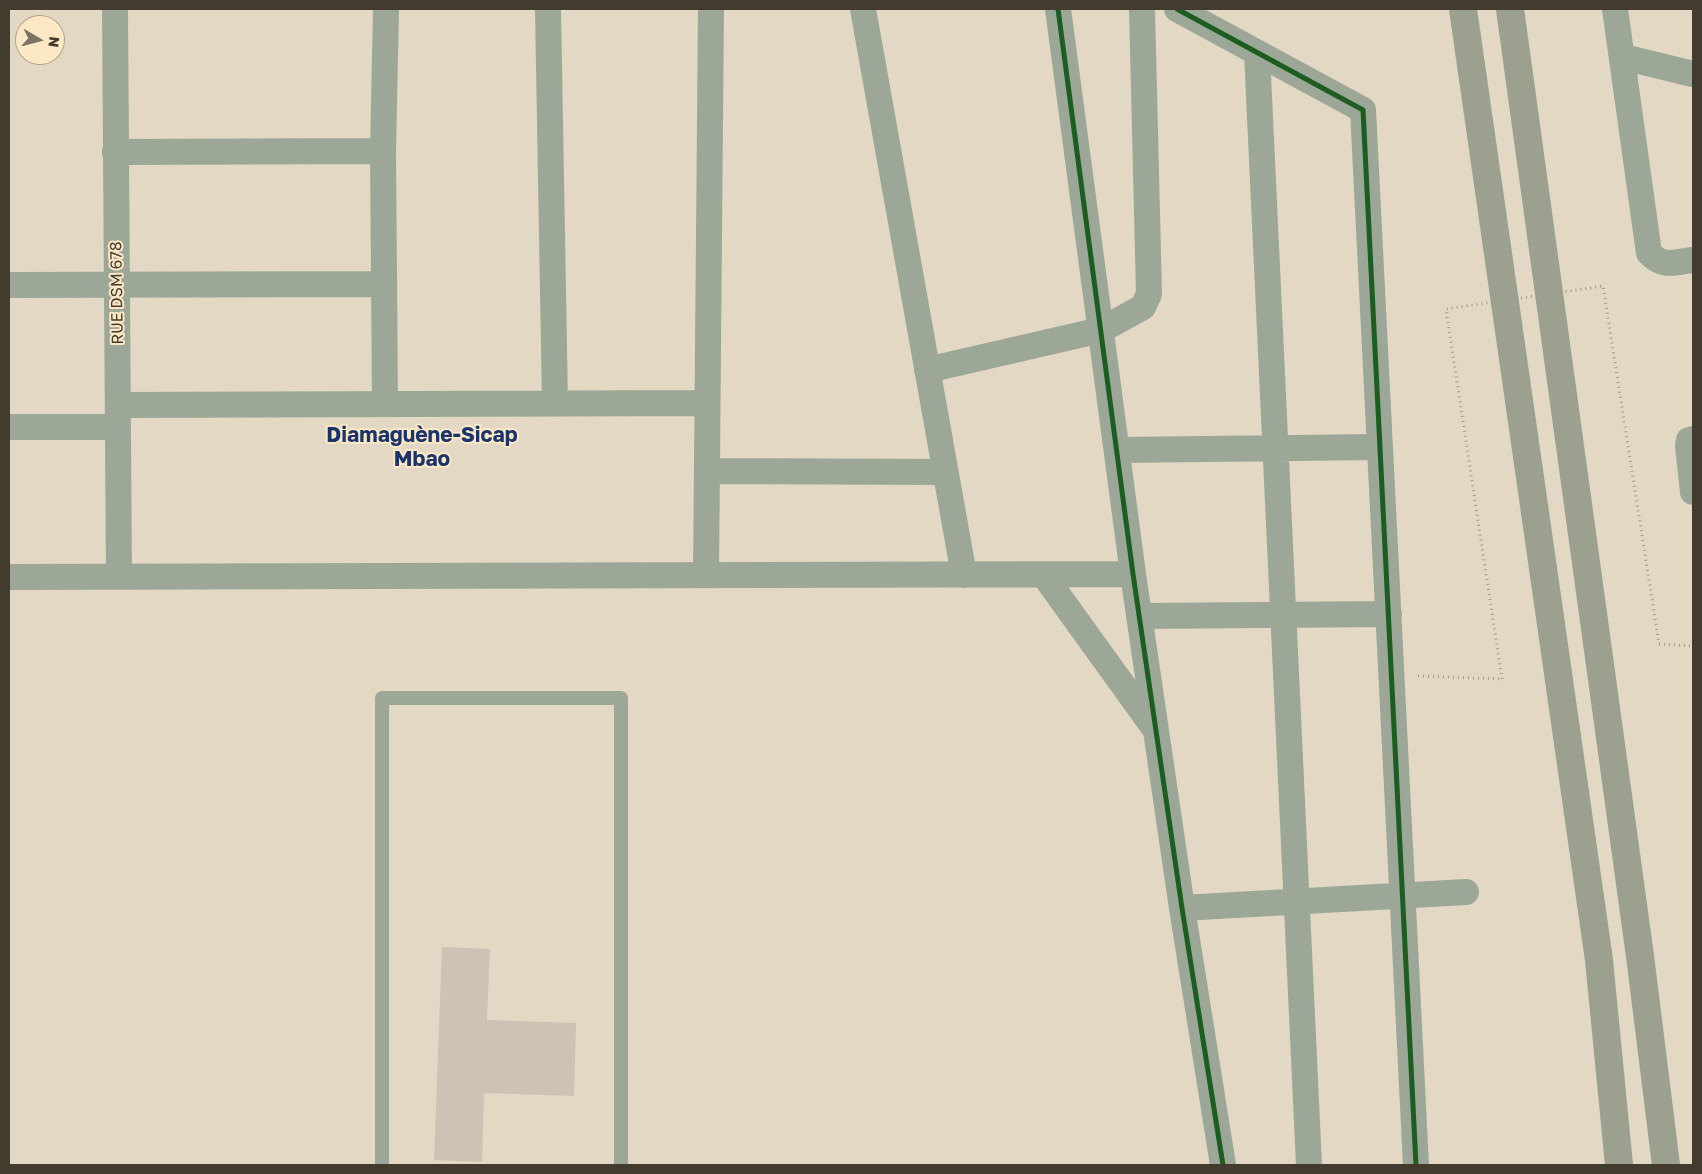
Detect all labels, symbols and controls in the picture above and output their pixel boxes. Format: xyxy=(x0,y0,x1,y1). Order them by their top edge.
north arrow xyxy=(15,15,65,65)
text: N xyxy=(45,36,64,48)
street label: RUE DSM 678 xyxy=(107,241,127,345)
district label: Diamaguène-Sicap Mbao xyxy=(326,422,518,472)

